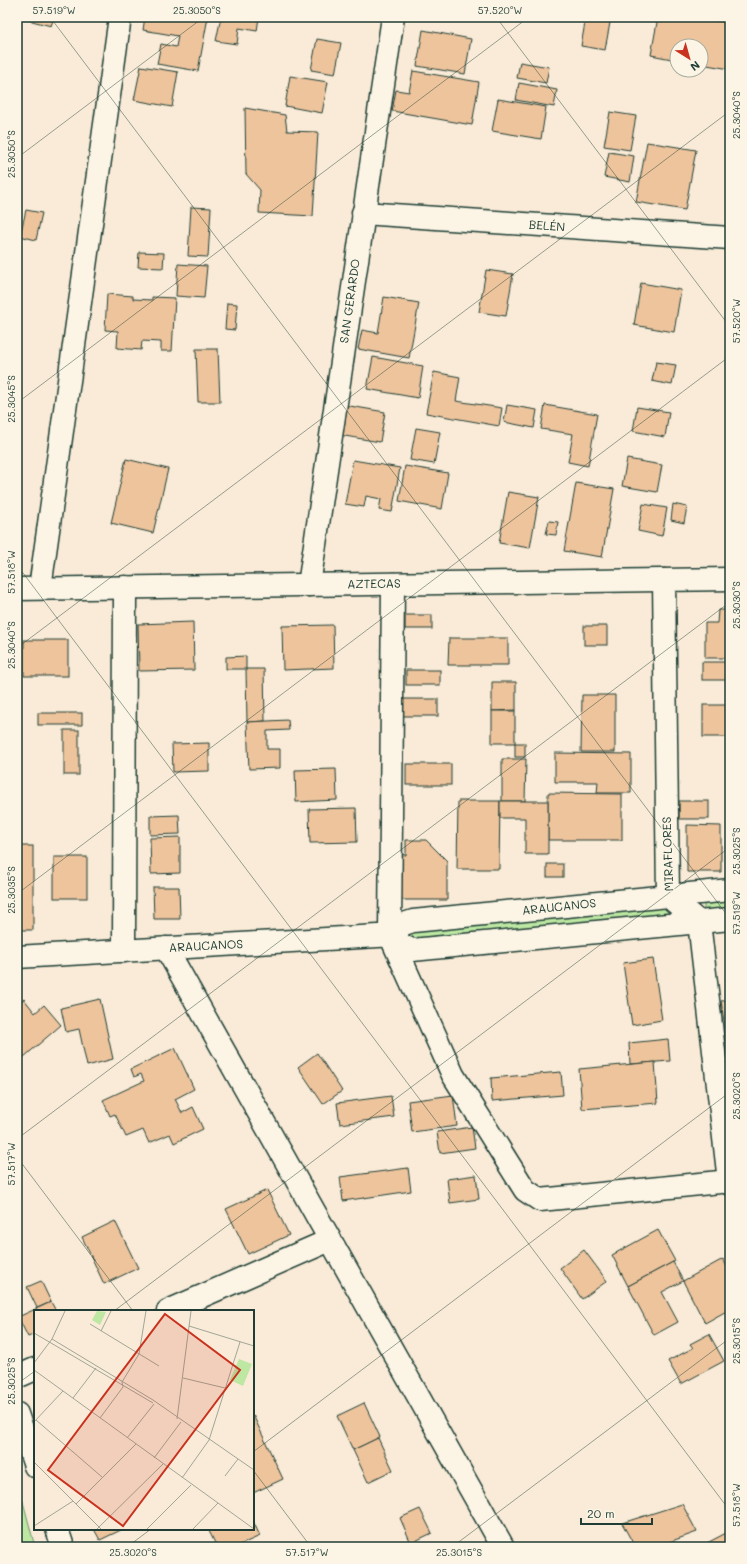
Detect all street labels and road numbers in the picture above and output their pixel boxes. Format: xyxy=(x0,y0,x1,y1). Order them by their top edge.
street label: BELÉN xyxy=(528,216,566,234)
street label: SAN GERARDO xyxy=(335,258,363,344)
street label: AZTECAS xyxy=(347,575,401,591)
street label: MIRAFLORES xyxy=(658,816,676,892)
street label: ARAUCANOS xyxy=(521,894,597,918)
street label: ARAUCANOS xyxy=(168,935,244,955)

